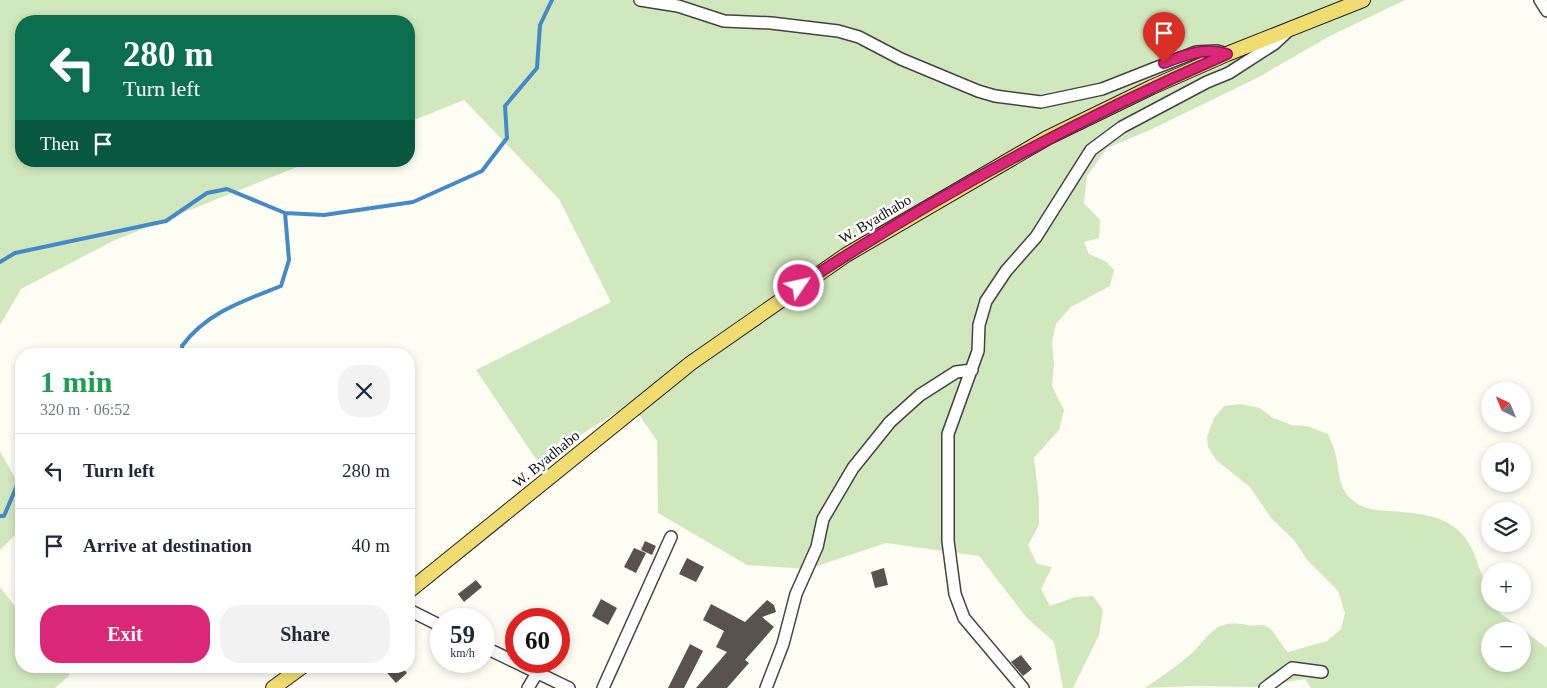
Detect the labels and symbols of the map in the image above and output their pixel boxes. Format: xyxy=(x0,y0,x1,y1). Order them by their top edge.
pin xyxy=(1143,12,1185,63)
street label: W. Byadhabo xyxy=(836,191,914,247)
position arrow xyxy=(772,259,824,311)
north arrow xyxy=(1481,382,1531,432)
street label: W. Byadhabo xyxy=(509,427,583,491)
speed limit sign: 60 xyxy=(505,608,570,673)

